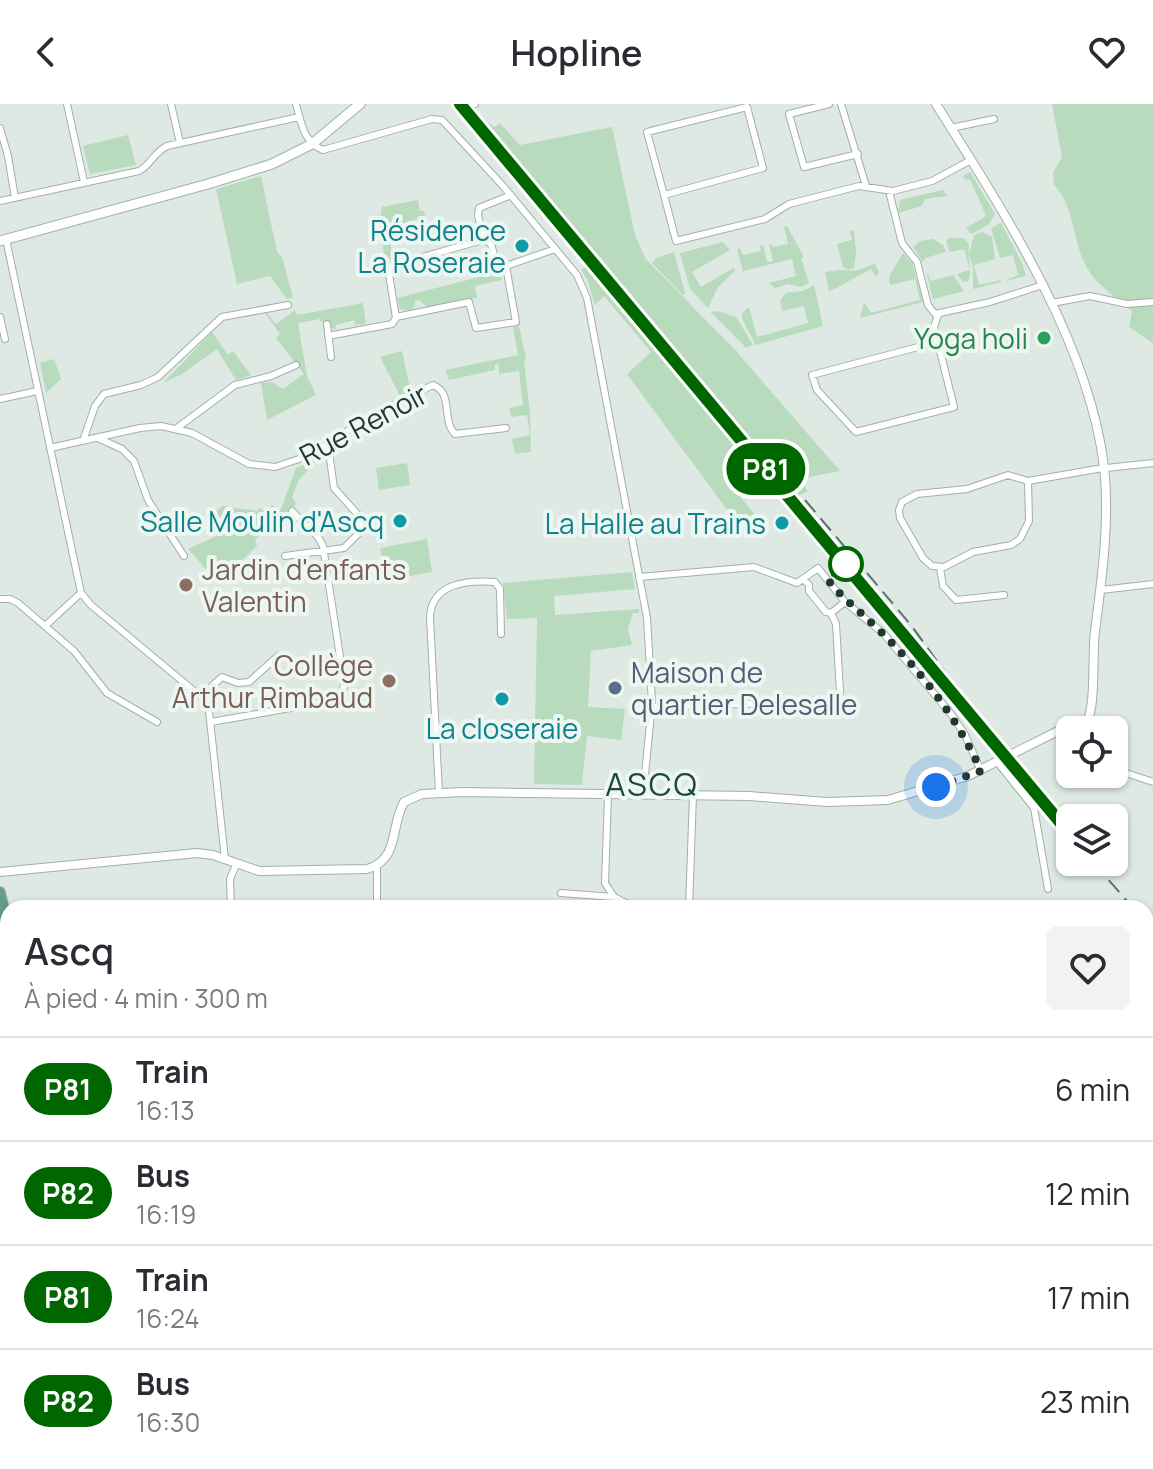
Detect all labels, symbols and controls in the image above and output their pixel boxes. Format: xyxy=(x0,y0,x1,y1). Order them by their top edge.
text: Hopline xyxy=(511,28,642,77)
icon: back xyxy=(24,30,68,74)
icon: heart xyxy=(1085,30,1129,74)
place label: Résidence La Roseraie xyxy=(357,211,506,281)
marker: Résidence La Roseraie xyxy=(513,237,531,255)
place label: Yoga holi xyxy=(914,319,1028,357)
marker: Yoga holi xyxy=(1035,329,1053,347)
street label: Rue Renoir xyxy=(292,374,434,474)
line badge: P81 xyxy=(720,443,812,495)
text: P81 xyxy=(742,450,790,488)
place label: Salle Moulin d'Ascq xyxy=(140,502,384,540)
place label: La Halle au Trains xyxy=(545,504,766,542)
marker: Salle Moulin d'Ascq xyxy=(391,512,409,530)
marker: La Halle au Trains xyxy=(773,514,791,532)
unlabelled marker xyxy=(829,547,863,581)
place label: Jardin d'enfants Valentin xyxy=(202,550,407,620)
marker: Jardin d'enfants Valentin xyxy=(177,576,195,594)
place label: Collège Arthur Rimbaud xyxy=(172,646,373,716)
place label: Maison de quartier Delesalle xyxy=(631,653,857,723)
marker: Collège Arthur Rimbaud xyxy=(380,672,398,690)
marker: Maison de quartier Delesalle xyxy=(606,679,624,697)
marker: La closeraie xyxy=(493,690,511,708)
place label: La closeraie xyxy=(426,709,578,747)
map controls xyxy=(1056,716,1128,876)
button: locate xyxy=(1056,716,1128,788)
district label: ASCQ xyxy=(605,762,699,806)
your location xyxy=(916,767,956,807)
button: layers xyxy=(1056,804,1128,876)
text: Ascq xyxy=(24,924,114,976)
button: heart xyxy=(1046,926,1130,1010)
text: À pied · 4 min · 300 m xyxy=(24,980,268,1016)
text: Train xyxy=(136,1051,209,1092)
text: 6 min xyxy=(1055,1069,1130,1110)
text: P81 xyxy=(44,1070,92,1108)
text: 16:13 xyxy=(136,1092,195,1128)
text: Bus xyxy=(136,1155,190,1196)
text: 12 min xyxy=(1045,1173,1130,1214)
text: P82 xyxy=(42,1174,94,1212)
text: 16:19 xyxy=(136,1196,196,1232)
text: Train xyxy=(136,1259,209,1300)
text: 17 min xyxy=(1047,1277,1130,1318)
text: P81 xyxy=(44,1278,92,1316)
text: 16:24 xyxy=(136,1300,200,1336)
text: Bus xyxy=(136,1363,190,1404)
text: 23 min xyxy=(1040,1381,1130,1422)
text: P82 xyxy=(42,1382,94,1420)
text: 16:30 xyxy=(136,1404,200,1440)

